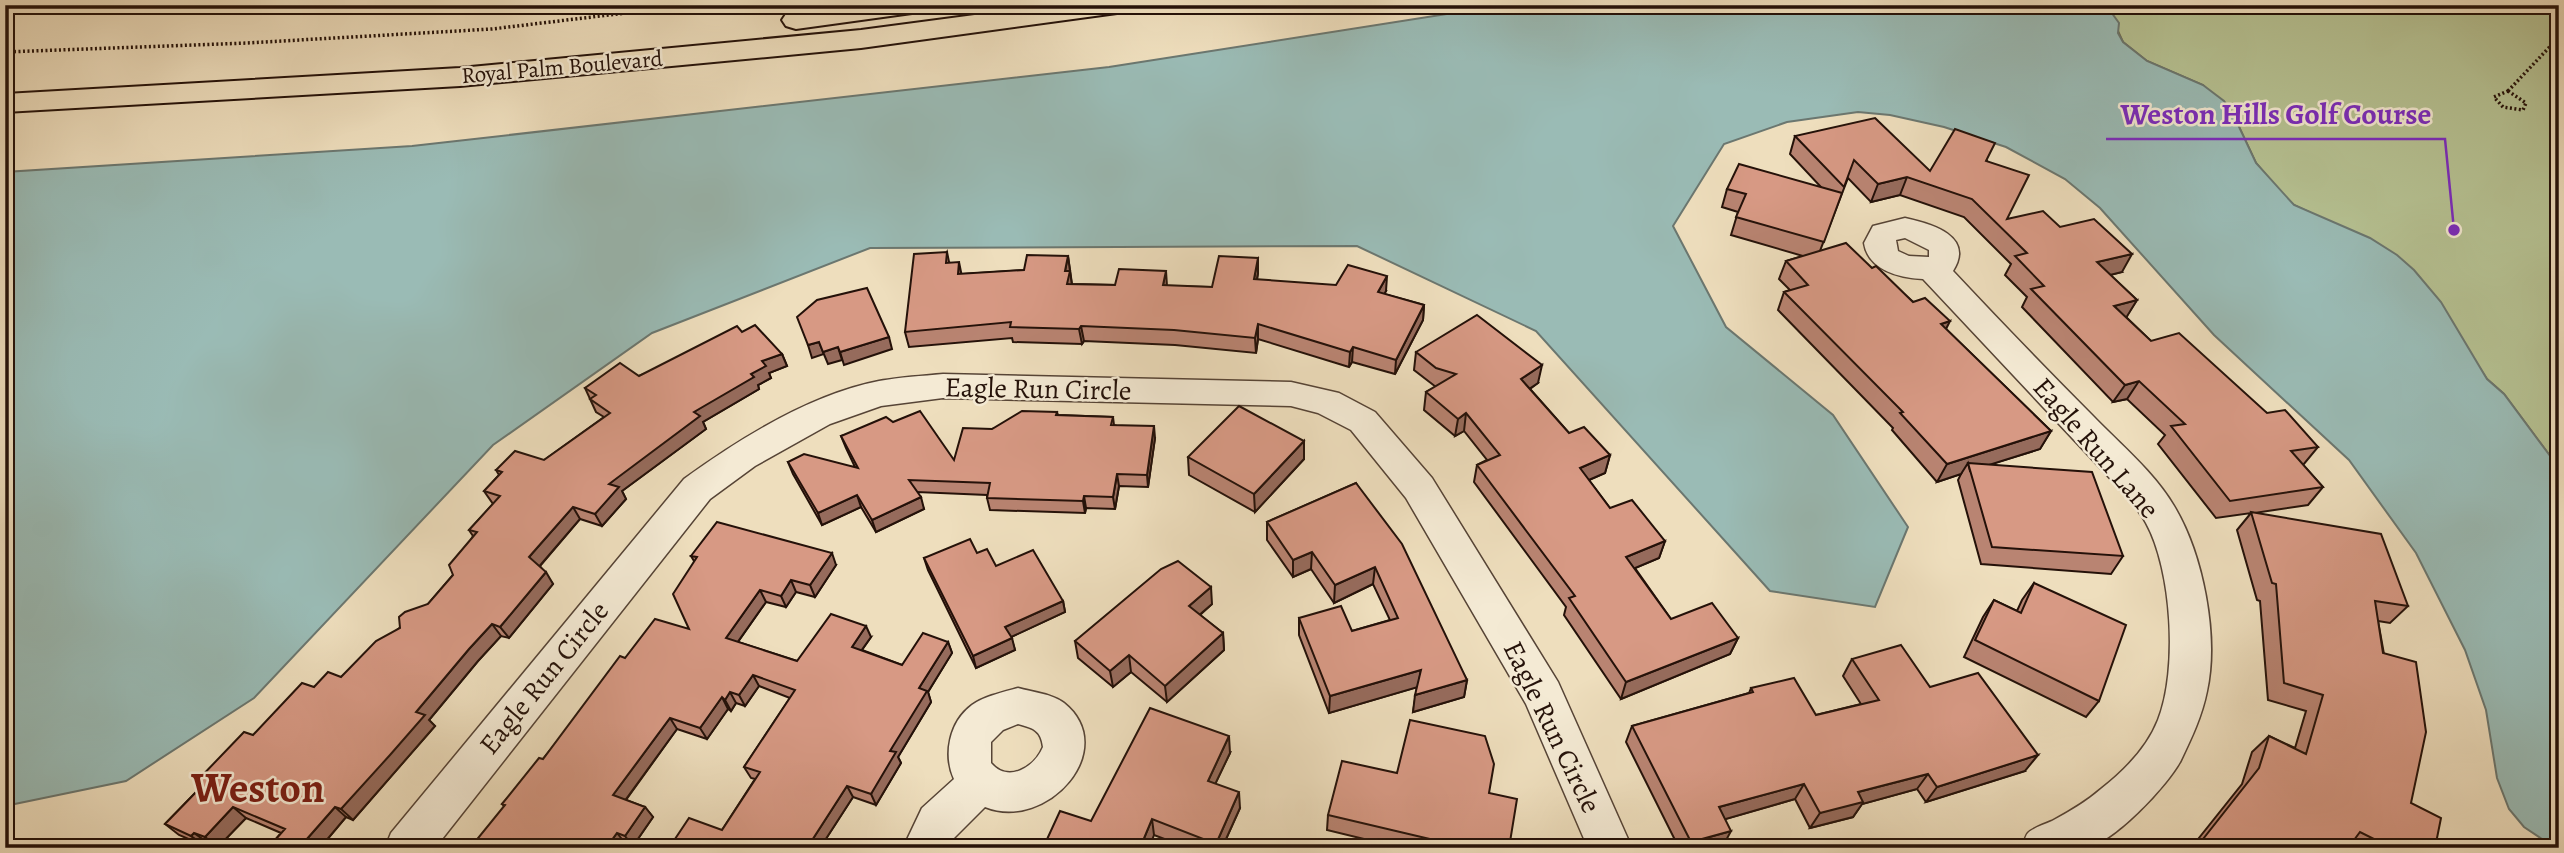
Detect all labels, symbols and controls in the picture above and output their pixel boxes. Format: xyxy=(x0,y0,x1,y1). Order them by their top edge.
street label: Royal Palm Boulevard xyxy=(460,43,665,91)
callout: Weston Hills Golf Course xyxy=(2106,88,2445,139)
text: Weston Hills Golf Course xyxy=(2120,94,2431,134)
street label: Eagle Run Circle xyxy=(944,368,1132,410)
street label: Eagle Run Lane xyxy=(2024,369,2168,527)
street label: Eagle Run Circle xyxy=(470,593,618,763)
street label: Eagle Run Circle xyxy=(1494,635,1610,819)
district label: Weston xyxy=(190,759,325,816)

